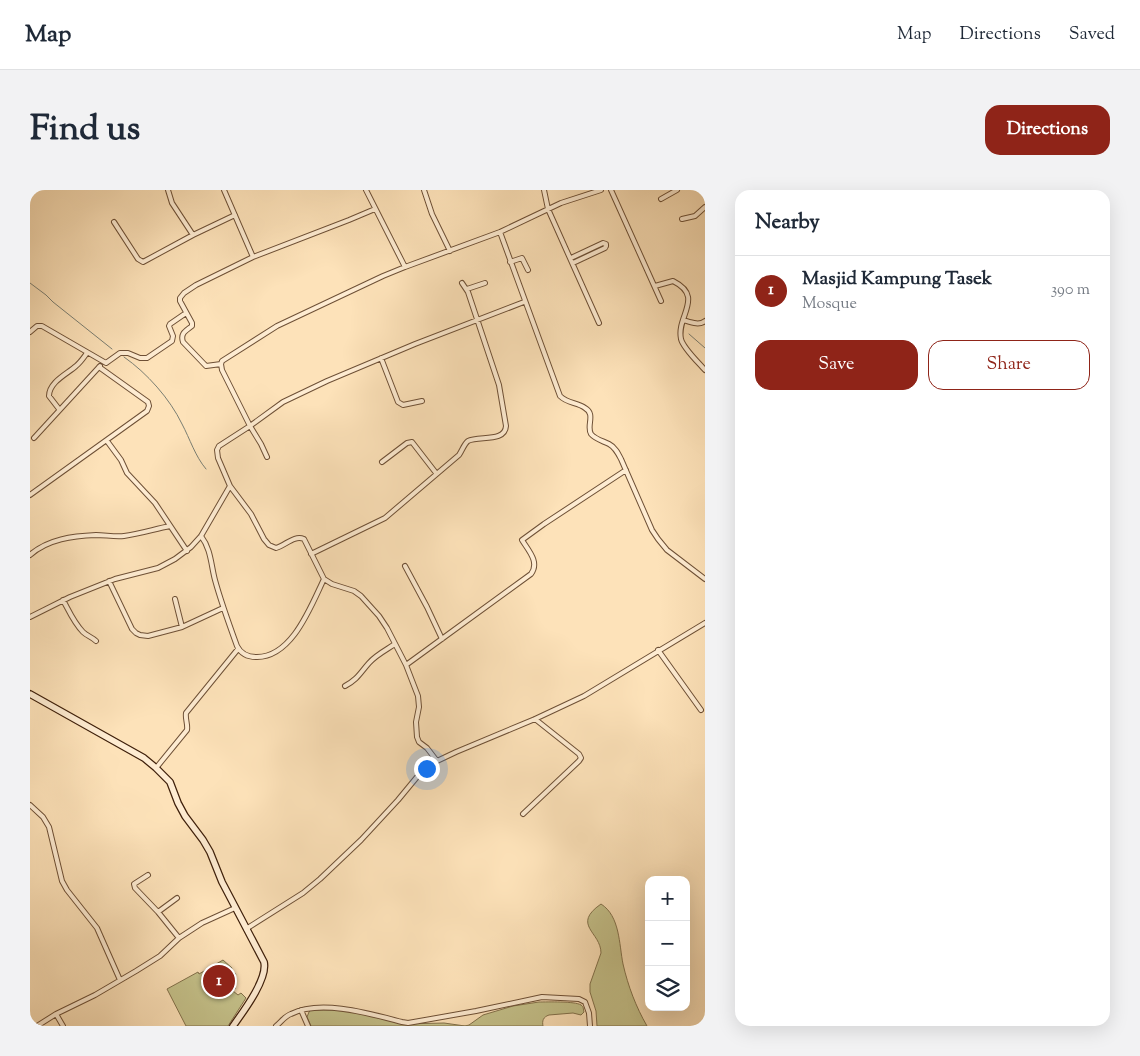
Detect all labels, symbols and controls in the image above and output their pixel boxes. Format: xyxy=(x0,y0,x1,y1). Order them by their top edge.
text: Map xyxy=(25,18,71,52)
text: Map xyxy=(897,22,932,48)
text: Directions xyxy=(960,22,1041,48)
text: Saved xyxy=(1069,22,1115,48)
text: Find us xyxy=(30,105,140,156)
button: Directions xyxy=(985,105,1110,155)
text: Nearby xyxy=(755,208,820,238)
text: Masjid Kampung Tasek xyxy=(802,266,992,293)
text: 1 xyxy=(768,279,774,302)
text: 390 m xyxy=(1051,279,1090,302)
text: Mosque xyxy=(802,293,857,316)
button: Save xyxy=(755,340,918,390)
button: Share xyxy=(928,340,1090,390)
your location xyxy=(414,756,440,782)
map controls xyxy=(645,876,690,1011)
button: + xyxy=(645,876,690,921)
button: − xyxy=(645,921,690,966)
pin: 1 xyxy=(203,962,235,1000)
button: layers xyxy=(645,966,690,1011)

